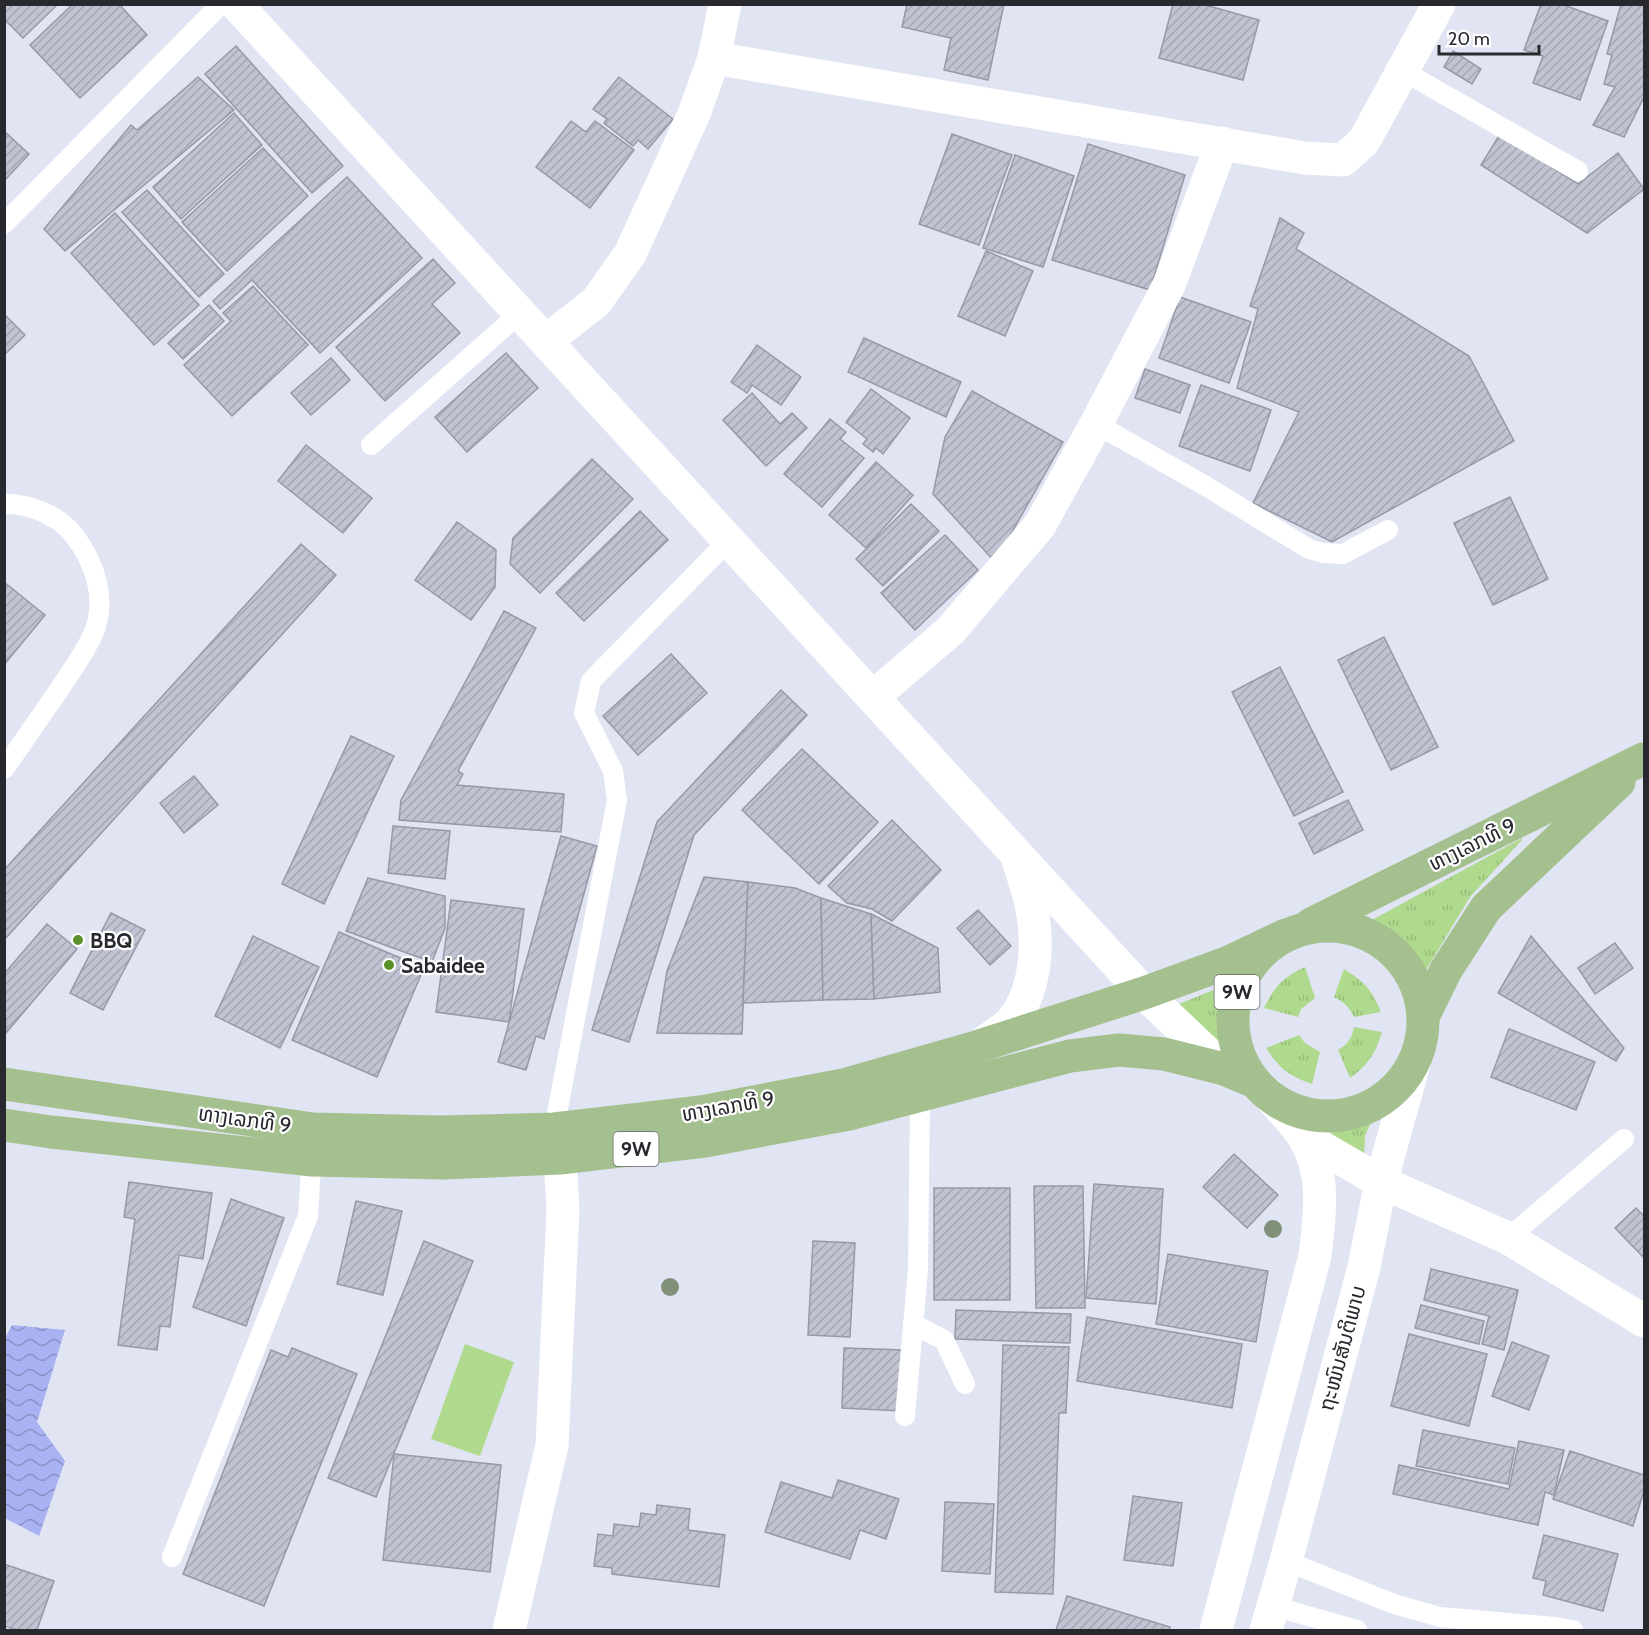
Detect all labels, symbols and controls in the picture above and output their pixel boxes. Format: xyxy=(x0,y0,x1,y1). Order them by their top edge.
scale bar xyxy=(1439,18,1540,56)
text: 20 m xyxy=(1448,28,1490,50)
street label: ທາງເລກທີ 9 xyxy=(1424,812,1520,876)
place label: BBQ xyxy=(90,928,132,953)
marker: BBQ xyxy=(71,933,85,947)
place label: Sabaidee xyxy=(401,953,485,978)
marker: Sabaidee xyxy=(382,958,396,972)
road number: 9W xyxy=(1214,975,1260,1009)
street label: ທາງເລກທີ 9 xyxy=(680,1086,776,1126)
street label: ທາງເລກທີ 9 xyxy=(197,1100,293,1138)
road number: 9W xyxy=(614,1132,658,1166)
street label: ຖະໜົນສັນຕິພາບ xyxy=(1313,1283,1371,1413)

